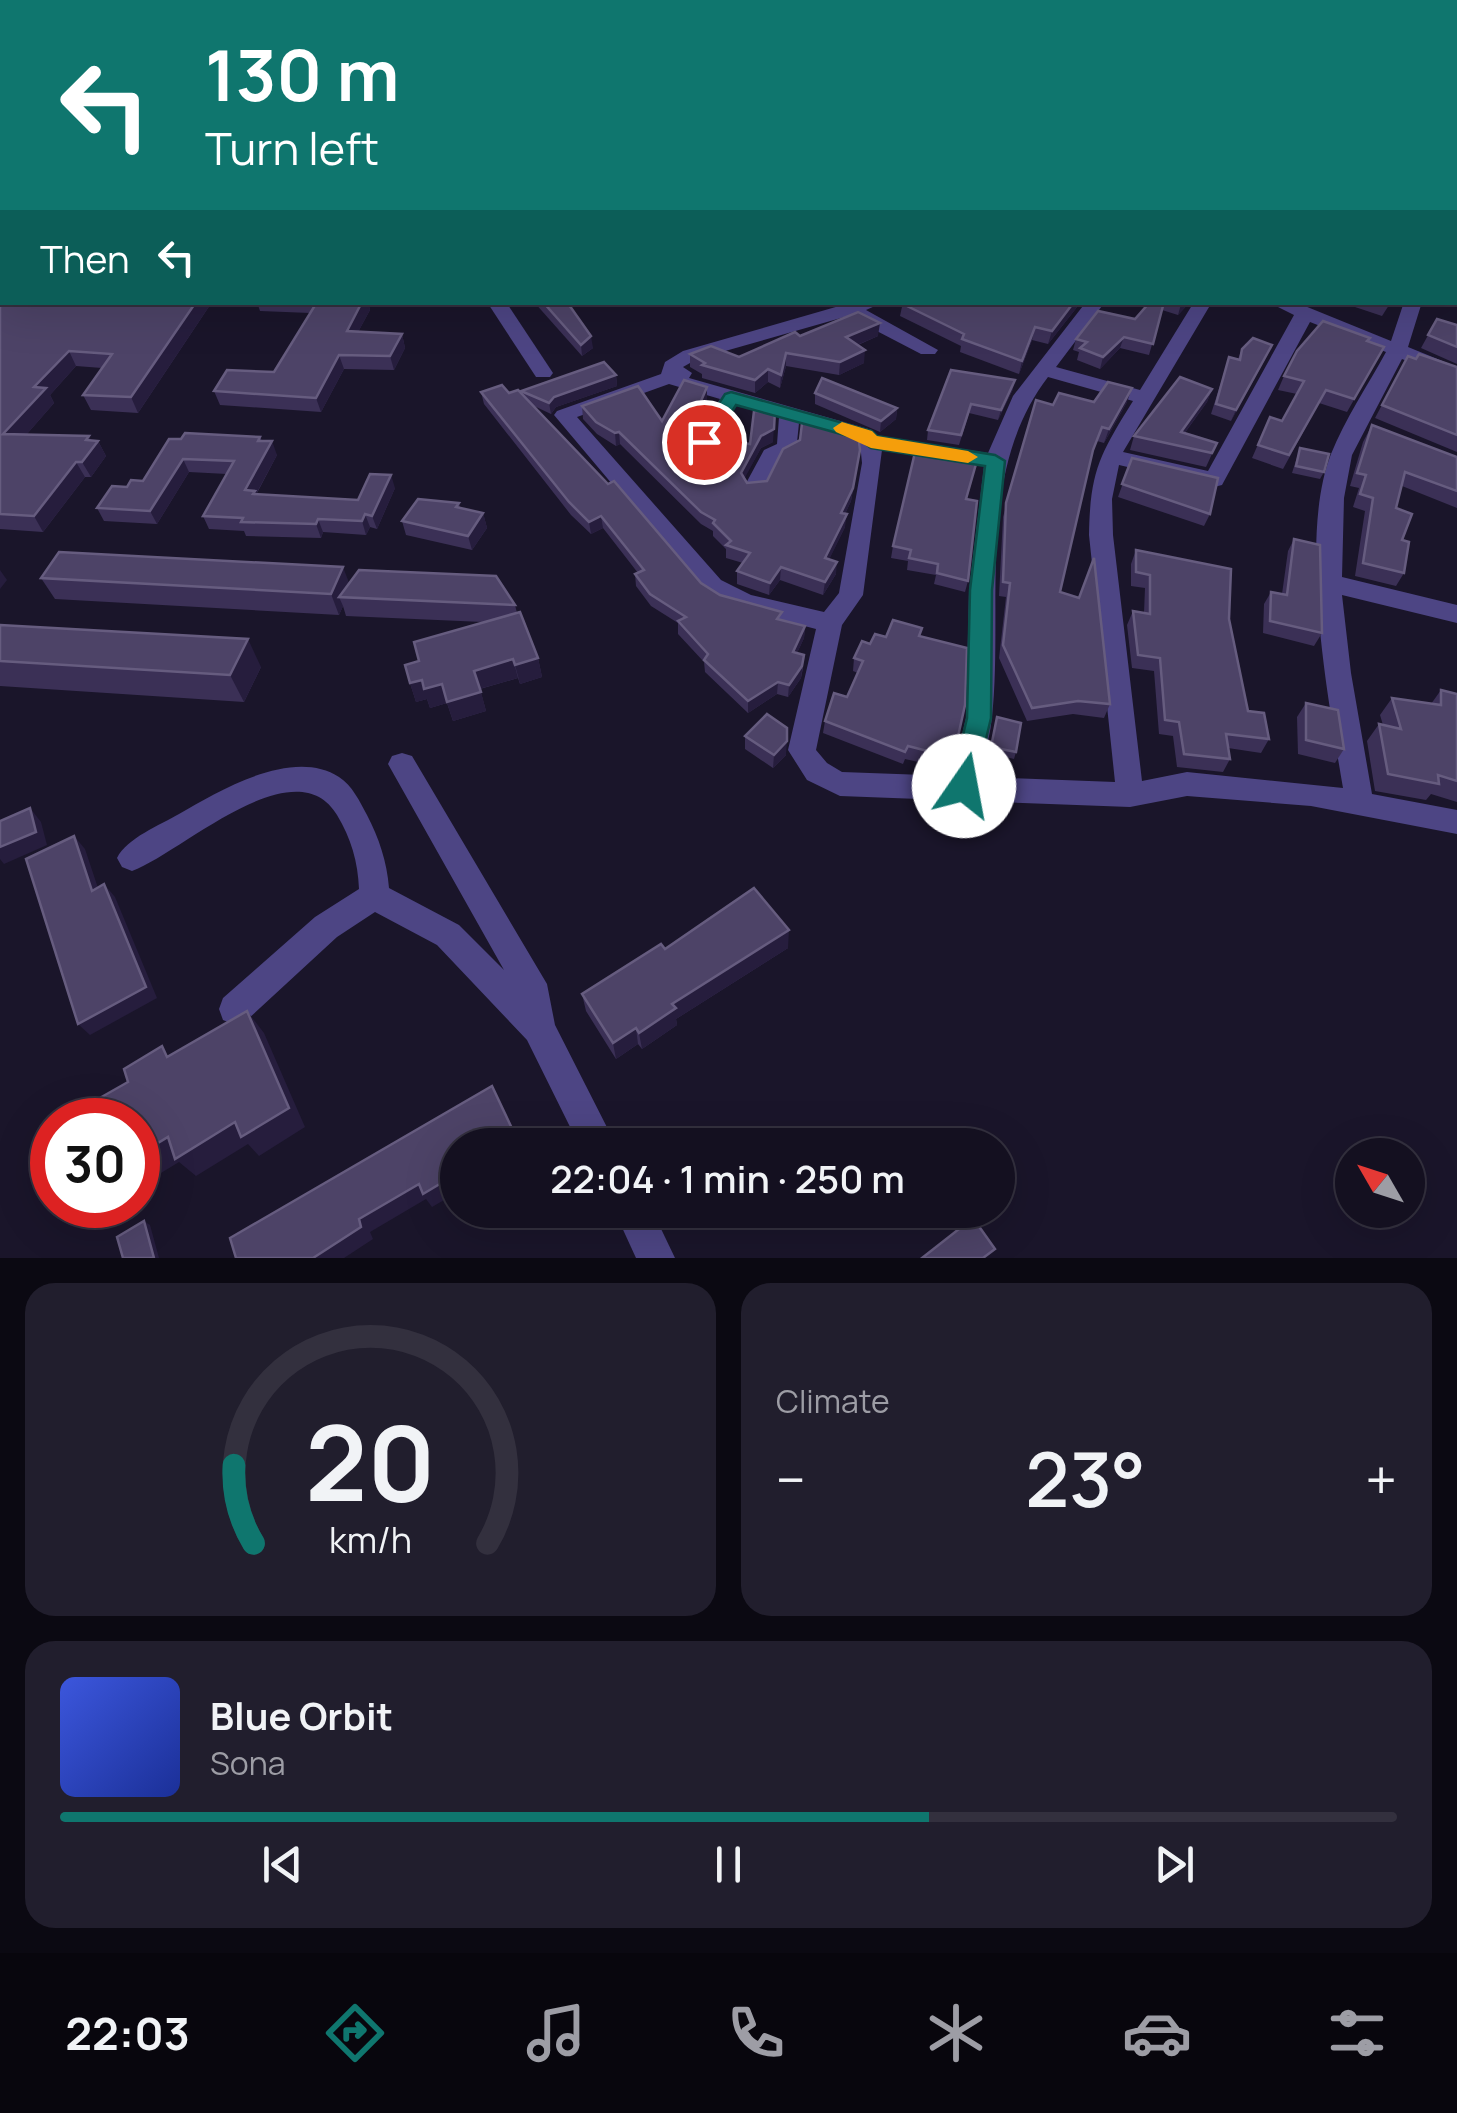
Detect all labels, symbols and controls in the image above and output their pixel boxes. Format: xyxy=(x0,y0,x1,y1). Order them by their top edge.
text: 130 m xyxy=(205,26,399,122)
icon: left xyxy=(40,40,170,170)
text: Turn left xyxy=(205,117,379,179)
icon: left xyxy=(149,230,204,285)
text: Then xyxy=(40,232,129,284)
pin xyxy=(662,400,747,485)
icon: arrive xyxy=(677,415,732,470)
position arrow xyxy=(912,734,1016,838)
speed limit sign: 30 xyxy=(30,1098,160,1228)
north arrow xyxy=(1335,1138,1425,1228)
map controls xyxy=(1335,1138,1425,1228)
text: 22:04 · 1 min · 250 m xyxy=(550,1152,905,1204)
text: Climate xyxy=(776,1379,890,1423)
text: 20 xyxy=(305,1390,436,1532)
text: 23° xyxy=(1025,1427,1146,1530)
text: − xyxy=(776,1441,806,1517)
text: + xyxy=(1365,1441,1397,1517)
text: km/h xyxy=(329,1515,412,1564)
text: Blue Orbit xyxy=(210,1689,393,1741)
text: Sona xyxy=(210,1741,285,1785)
icon: previous xyxy=(255,1837,310,1892)
icon: pause xyxy=(701,1837,756,1892)
icon: next xyxy=(1147,1837,1202,1892)
icon: directions xyxy=(320,1998,390,2068)
icon: music xyxy=(521,1998,591,2068)
icon: phone xyxy=(721,1998,791,2068)
icon: climate xyxy=(921,1998,991,2068)
icon: car xyxy=(1122,1998,1192,2068)
icon: filters xyxy=(1322,1998,1392,2068)
text: 22:03 xyxy=(65,2002,190,2064)

